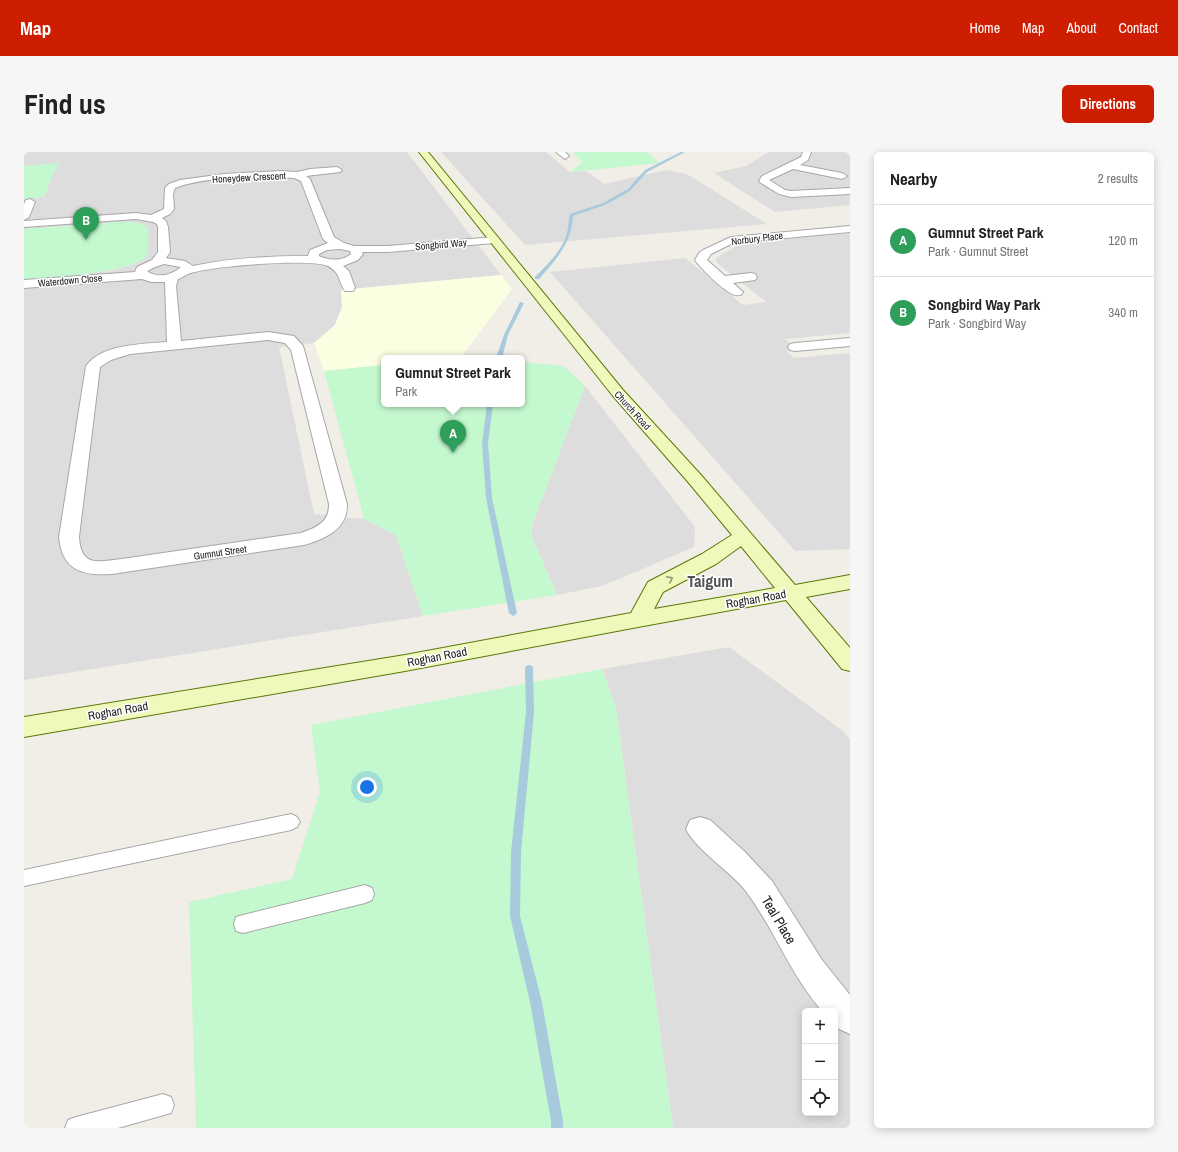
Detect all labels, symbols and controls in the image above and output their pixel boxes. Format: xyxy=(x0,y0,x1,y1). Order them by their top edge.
text: Map xyxy=(20,15,51,41)
text: Home xyxy=(969,19,1000,37)
text: Map xyxy=(1022,19,1044,37)
text: About xyxy=(1066,19,1096,37)
text: Contact xyxy=(1118,19,1158,37)
text: Find us xyxy=(24,85,106,123)
button: Directions xyxy=(1062,85,1154,123)
text: Nearby xyxy=(890,167,937,190)
street label: Honeydew Crescent xyxy=(212,169,287,186)
text: 2 results xyxy=(1098,170,1138,187)
pin: B xyxy=(73,207,99,240)
text: Gumnut Street Park xyxy=(928,222,1044,243)
street label: Norbury Place xyxy=(730,229,784,248)
text: A xyxy=(899,232,907,249)
text: 120 m xyxy=(1108,232,1138,249)
street label: Songbird Way xyxy=(415,236,468,253)
text: Park · Gumnut Street xyxy=(928,243,1028,260)
street label: Waterdown Close xyxy=(37,271,103,290)
text: Songbird Way Park xyxy=(928,294,1040,315)
text: B xyxy=(899,304,907,321)
text: 340 m xyxy=(1108,304,1138,321)
text: Park · Songbird Way xyxy=(928,315,1026,332)
popup xyxy=(381,355,525,407)
text: Gumnut Street Park xyxy=(395,362,511,383)
text: Park xyxy=(395,383,417,400)
street label: Church Road xyxy=(612,388,654,433)
pin: A xyxy=(440,420,466,453)
street label: Gumnut Street xyxy=(193,542,248,563)
district label: Taigum xyxy=(687,570,733,592)
one-way arrow xyxy=(665,576,673,584)
street label: Roghan Road xyxy=(725,586,787,612)
street label: Roghan Road xyxy=(406,643,468,671)
street label: Roghan Road xyxy=(87,698,149,724)
your location xyxy=(357,777,377,797)
street label: Teal Place xyxy=(758,893,800,947)
map controls xyxy=(802,1008,838,1116)
button: + xyxy=(802,1008,838,1044)
button: − xyxy=(802,1044,838,1080)
button: locate xyxy=(802,1080,838,1116)

